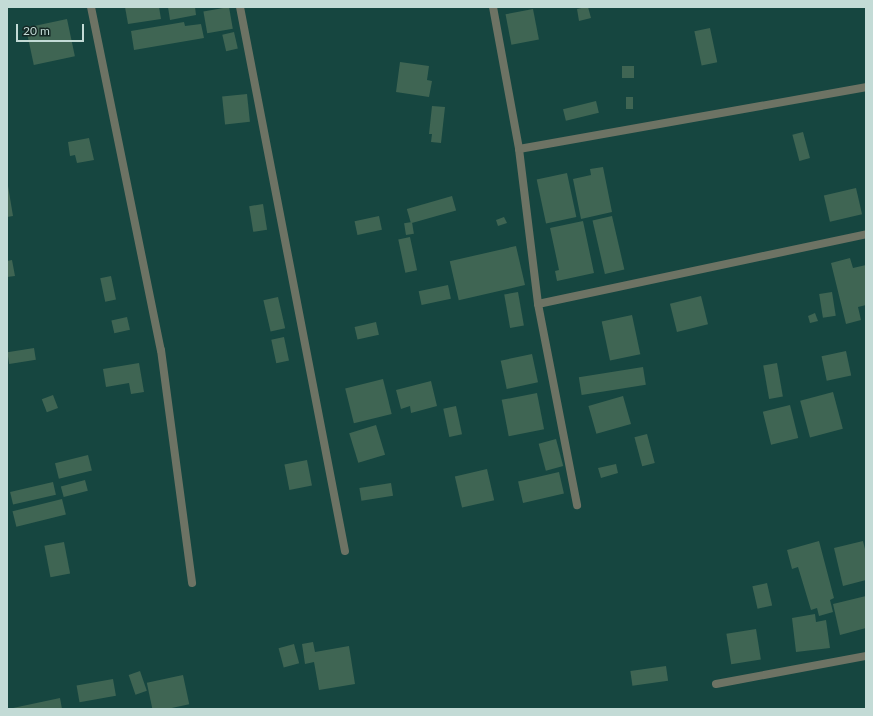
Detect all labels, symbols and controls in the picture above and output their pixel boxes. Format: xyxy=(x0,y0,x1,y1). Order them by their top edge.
scale bar xyxy=(18,16,86,42)
text: 20 m xyxy=(23,23,50,38)

